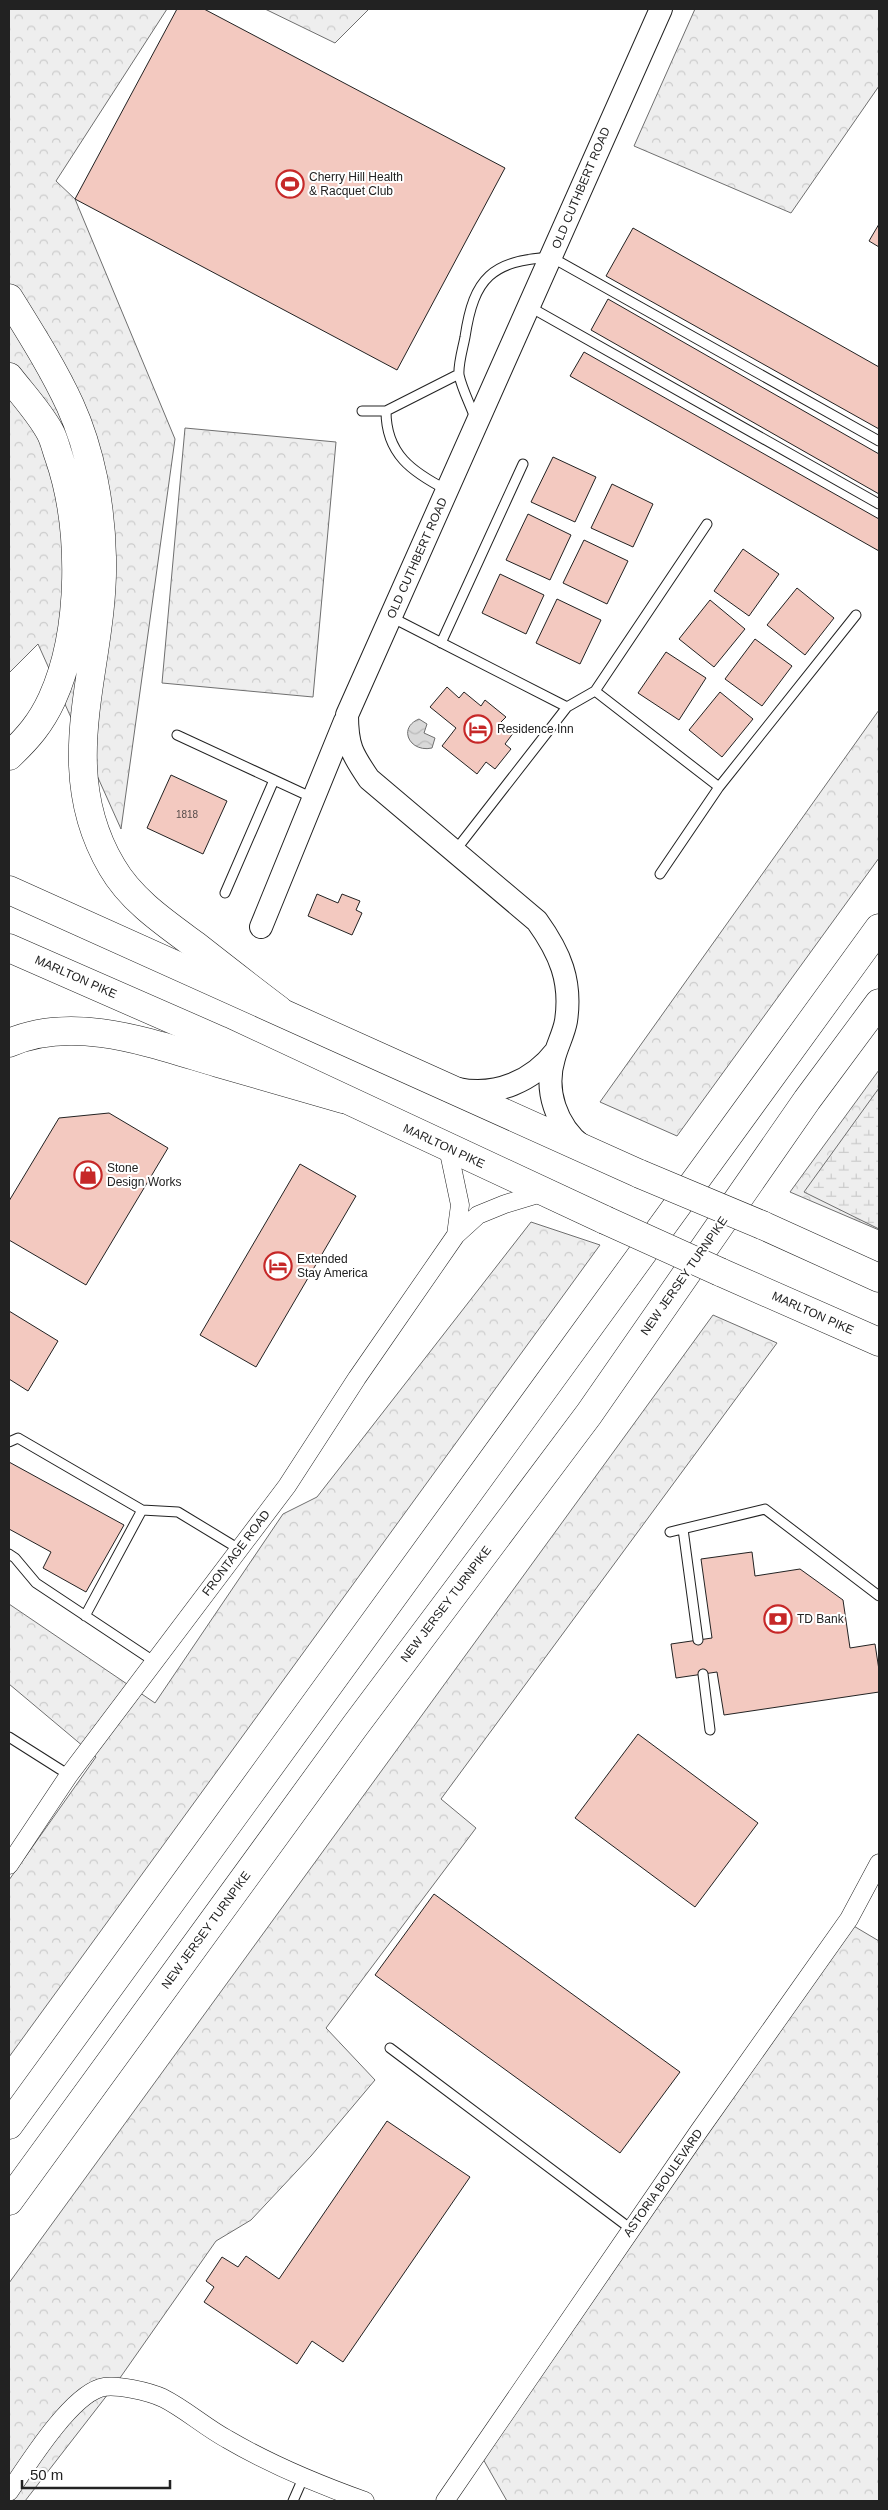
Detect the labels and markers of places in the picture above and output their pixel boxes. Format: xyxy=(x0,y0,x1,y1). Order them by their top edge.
sports icon: Cherry Hill Health & Racquet Club xyxy=(275,169,305,199)
place label: Cherry Hill Health & Racquet Club xyxy=(309,170,403,198)
hotel icon: Residence Inn xyxy=(463,714,493,744)
place label: Residence Inn xyxy=(497,722,574,736)
shop icon: Stone Design Works xyxy=(73,1160,103,1190)
place label: Stone Design Works xyxy=(107,1161,181,1189)
hotel icon: Extended Stay America xyxy=(263,1251,293,1281)
place label: Extended Stay America xyxy=(297,1252,368,1280)
bank icon: TD Bank xyxy=(763,1604,793,1634)
place label: TD Bank xyxy=(797,1612,845,1626)

